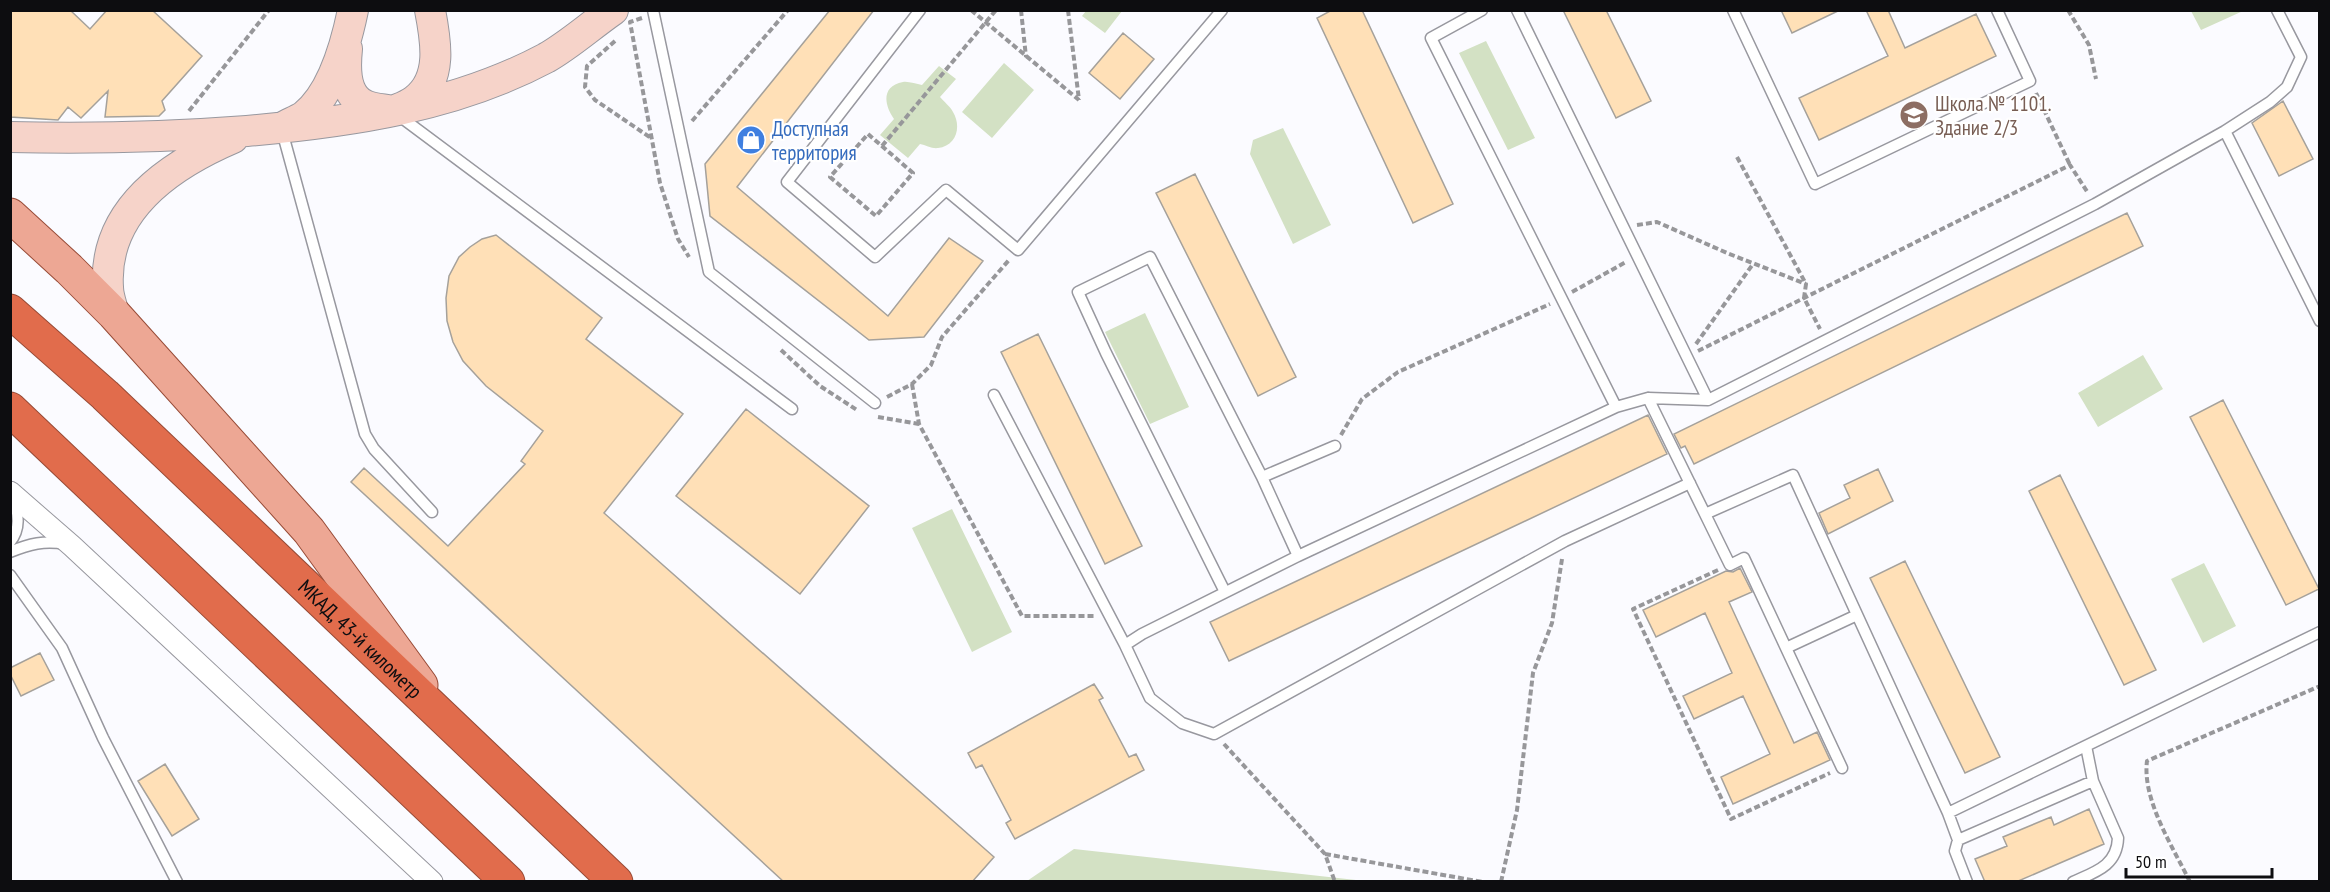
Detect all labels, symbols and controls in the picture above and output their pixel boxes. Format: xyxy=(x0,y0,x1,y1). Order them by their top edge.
place label: Школа № 1101. Здание 2/3 xyxy=(1935,90,2051,141)
school or university icon: Школа № 1101. Здание 2/3 xyxy=(1898,99,1930,131)
place label: Доступная территория xyxy=(772,115,857,166)
shop icon: Доступная территория xyxy=(735,124,767,156)
street label: МКАД, 43-й километр xyxy=(293,573,428,704)
scale bar xyxy=(2126,841,2272,879)
text: 50 m xyxy=(2135,850,2167,873)

